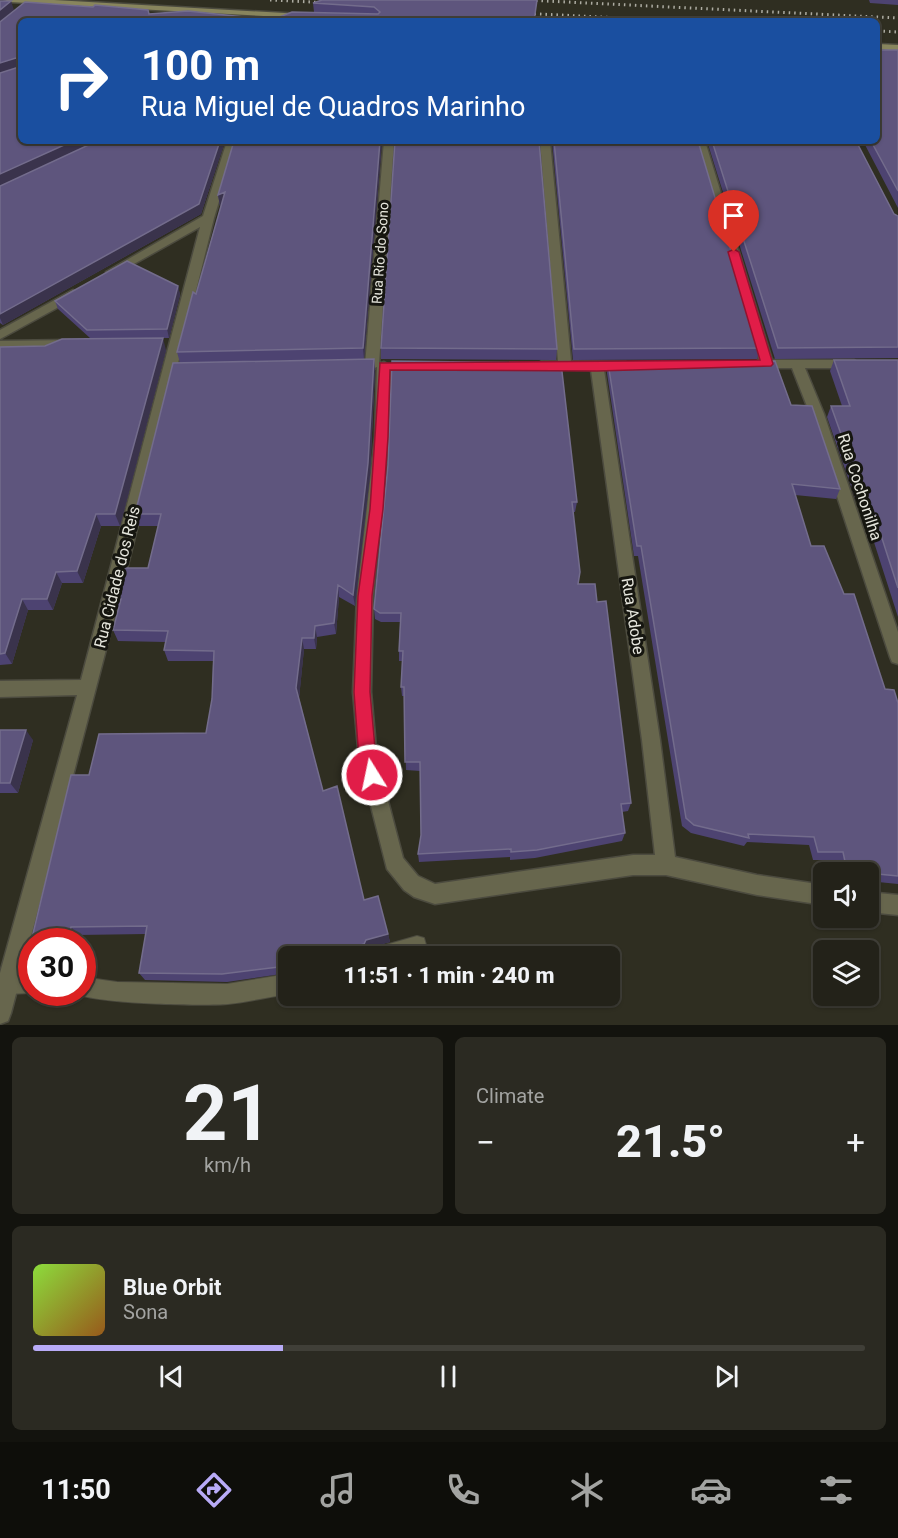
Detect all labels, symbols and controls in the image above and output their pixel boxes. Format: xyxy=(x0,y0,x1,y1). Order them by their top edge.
text: 100 m xyxy=(141,41,260,90)
icon: right xyxy=(42,42,120,120)
text: Rua Miguel de Quadros Marinho xyxy=(141,91,525,123)
pin xyxy=(708,190,759,252)
icon: arrive xyxy=(717,199,750,232)
street label: Rua Rio do Sono xyxy=(368,201,392,305)
street label: Rua Cochonilha xyxy=(834,431,886,543)
street label: Rua Cidade dos Reis xyxy=(90,504,144,650)
street label: Rua Adobe xyxy=(618,576,648,656)
position arrow xyxy=(340,743,404,807)
map controls xyxy=(813,862,879,1006)
button: sound xyxy=(813,862,879,928)
speed limit sign: 30 xyxy=(18,928,96,1006)
button: layers xyxy=(813,940,879,1006)
text: 11:51 · 1 min · 240 m xyxy=(344,963,554,988)
text: 21 xyxy=(183,1068,272,1159)
text: Climate xyxy=(476,1084,544,1108)
text: 21.5° xyxy=(616,1115,725,1168)
text: − xyxy=(476,1123,495,1162)
text: + xyxy=(846,1123,865,1162)
text: km/h xyxy=(204,1153,251,1177)
text: Blue Orbit xyxy=(123,1275,221,1300)
text: Sona xyxy=(123,1300,168,1324)
icon: previous xyxy=(155,1360,188,1393)
icon: pause xyxy=(432,1360,465,1393)
icon: next xyxy=(710,1360,743,1393)
icon: directions xyxy=(193,1469,235,1511)
icon: music xyxy=(317,1469,359,1511)
icon: phone xyxy=(442,1469,484,1511)
icon: climate xyxy=(566,1469,608,1511)
icon: car xyxy=(690,1469,732,1511)
icon: filters xyxy=(815,1469,857,1511)
text: 11:50 xyxy=(41,1474,111,1506)

